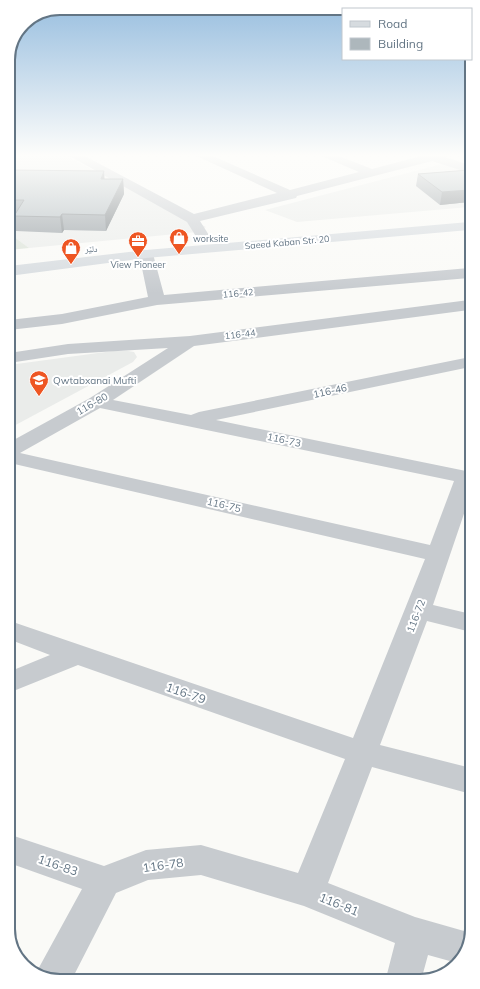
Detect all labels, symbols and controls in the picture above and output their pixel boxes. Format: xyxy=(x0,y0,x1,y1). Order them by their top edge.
legend xyxy=(342,8,472,60)
text: Road xyxy=(378,16,407,31)
text: Building xyxy=(378,36,423,51)
shop icon: worksite xyxy=(168,227,190,255)
office icon: View Pioneer xyxy=(127,230,149,258)
place label: worksite xyxy=(193,233,228,244)
street label: Saeed Kaban Str. 20 xyxy=(244,233,330,251)
shop icon: دلێر xyxy=(60,237,82,265)
place label: دلێر xyxy=(84,243,98,254)
place label: View Pioneer xyxy=(111,259,166,270)
street label: 116-42 xyxy=(222,286,254,300)
street label: 116-44 xyxy=(224,327,257,341)
school or university icon: Qwtabxanai Mufti xyxy=(28,369,50,397)
place label: Qwtabxanai Mufti xyxy=(53,374,136,387)
street label: 116-46 xyxy=(312,381,348,401)
street label: 116-80 xyxy=(74,390,110,418)
street label: 116-73 xyxy=(266,430,302,450)
street label: 116-75 xyxy=(206,495,242,515)
street label: 116-72 xyxy=(404,598,428,634)
street label: 116-79 xyxy=(164,679,208,707)
street label: 116-83 xyxy=(36,851,80,879)
street label: 116-78 xyxy=(142,855,184,875)
street label: 116-81 xyxy=(317,889,361,919)

